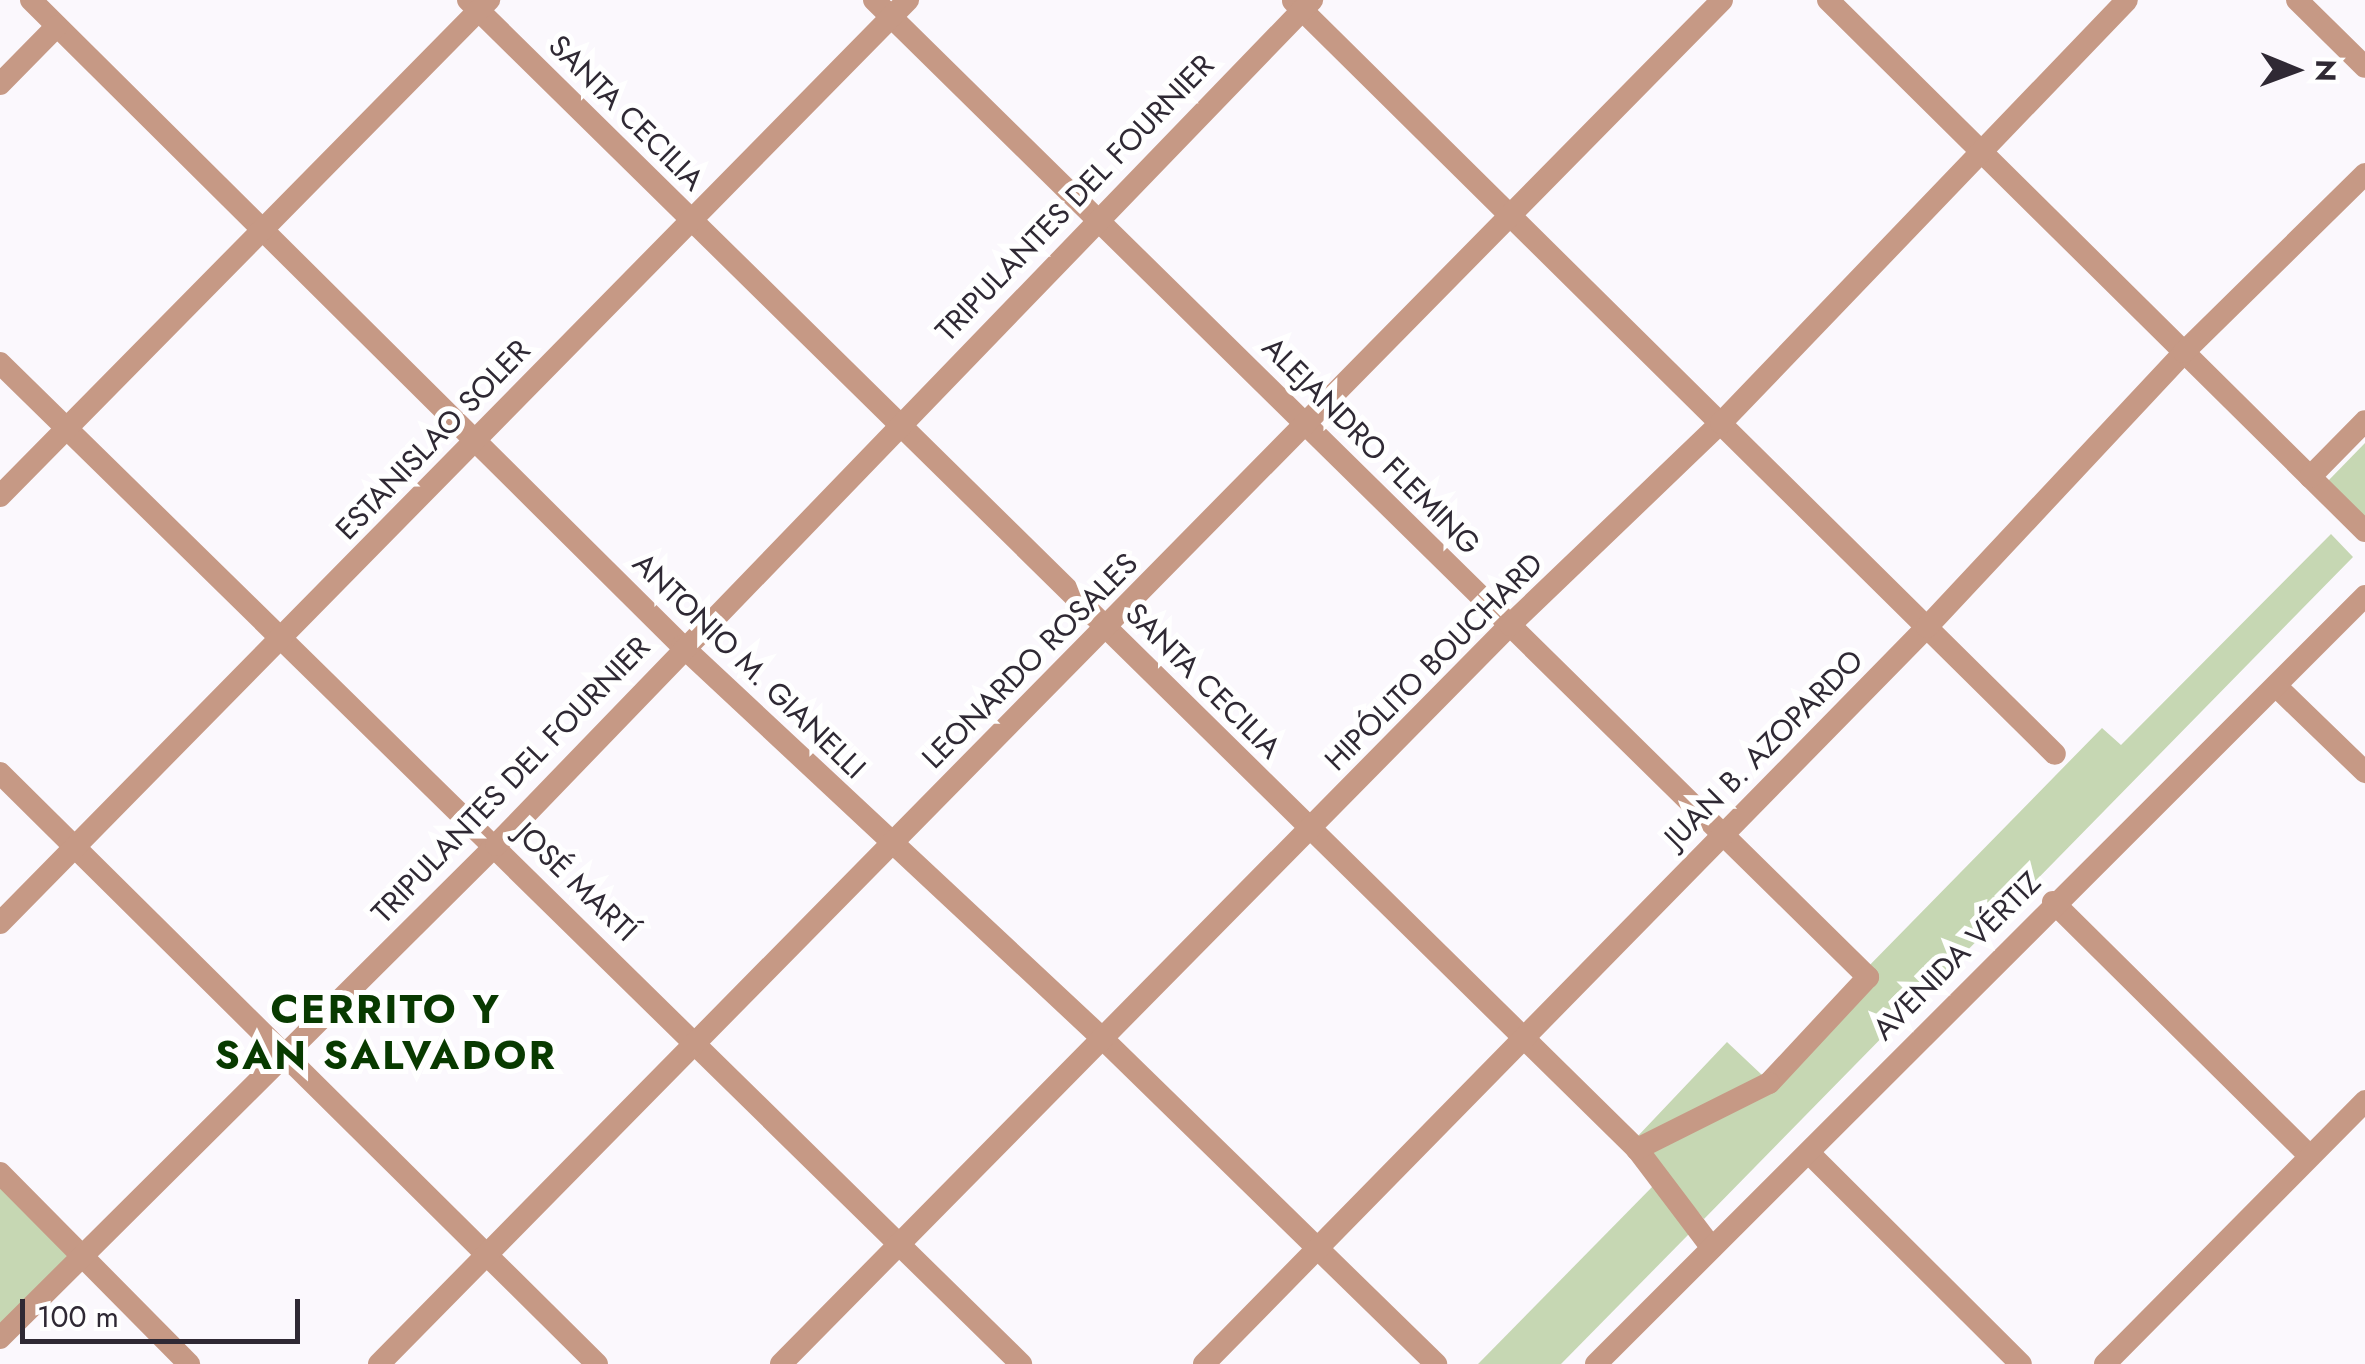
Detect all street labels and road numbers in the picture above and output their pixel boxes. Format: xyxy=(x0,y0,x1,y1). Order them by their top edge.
street label: SANTA CECILIA xyxy=(541,28,711,198)
street label: TRIPULANTES DEL FOURNIER xyxy=(929,47,1221,349)
street label: ALEJANDRO FLEMING xyxy=(1255,330,1487,562)
street label: ESTANISLAO SOLER xyxy=(328,333,538,547)
street label: ANTONIO M. GIANELLI xyxy=(625,546,873,786)
street label: LEONARDO ROSALES xyxy=(915,546,1145,776)
street label: HIPÓLITO BOUCHARD xyxy=(1318,546,1550,778)
street label: SANTA CECILIA xyxy=(1118,596,1288,766)
street label: TRIPULANTES DEL FOURNIER xyxy=(365,629,657,931)
street label: JUAN B. AZOPARDO xyxy=(1657,642,1871,856)
street label: JOSÉ MARTÍ xyxy=(508,815,644,949)
street label: AVENIDA VÉRTIZ xyxy=(1866,865,2048,1047)

